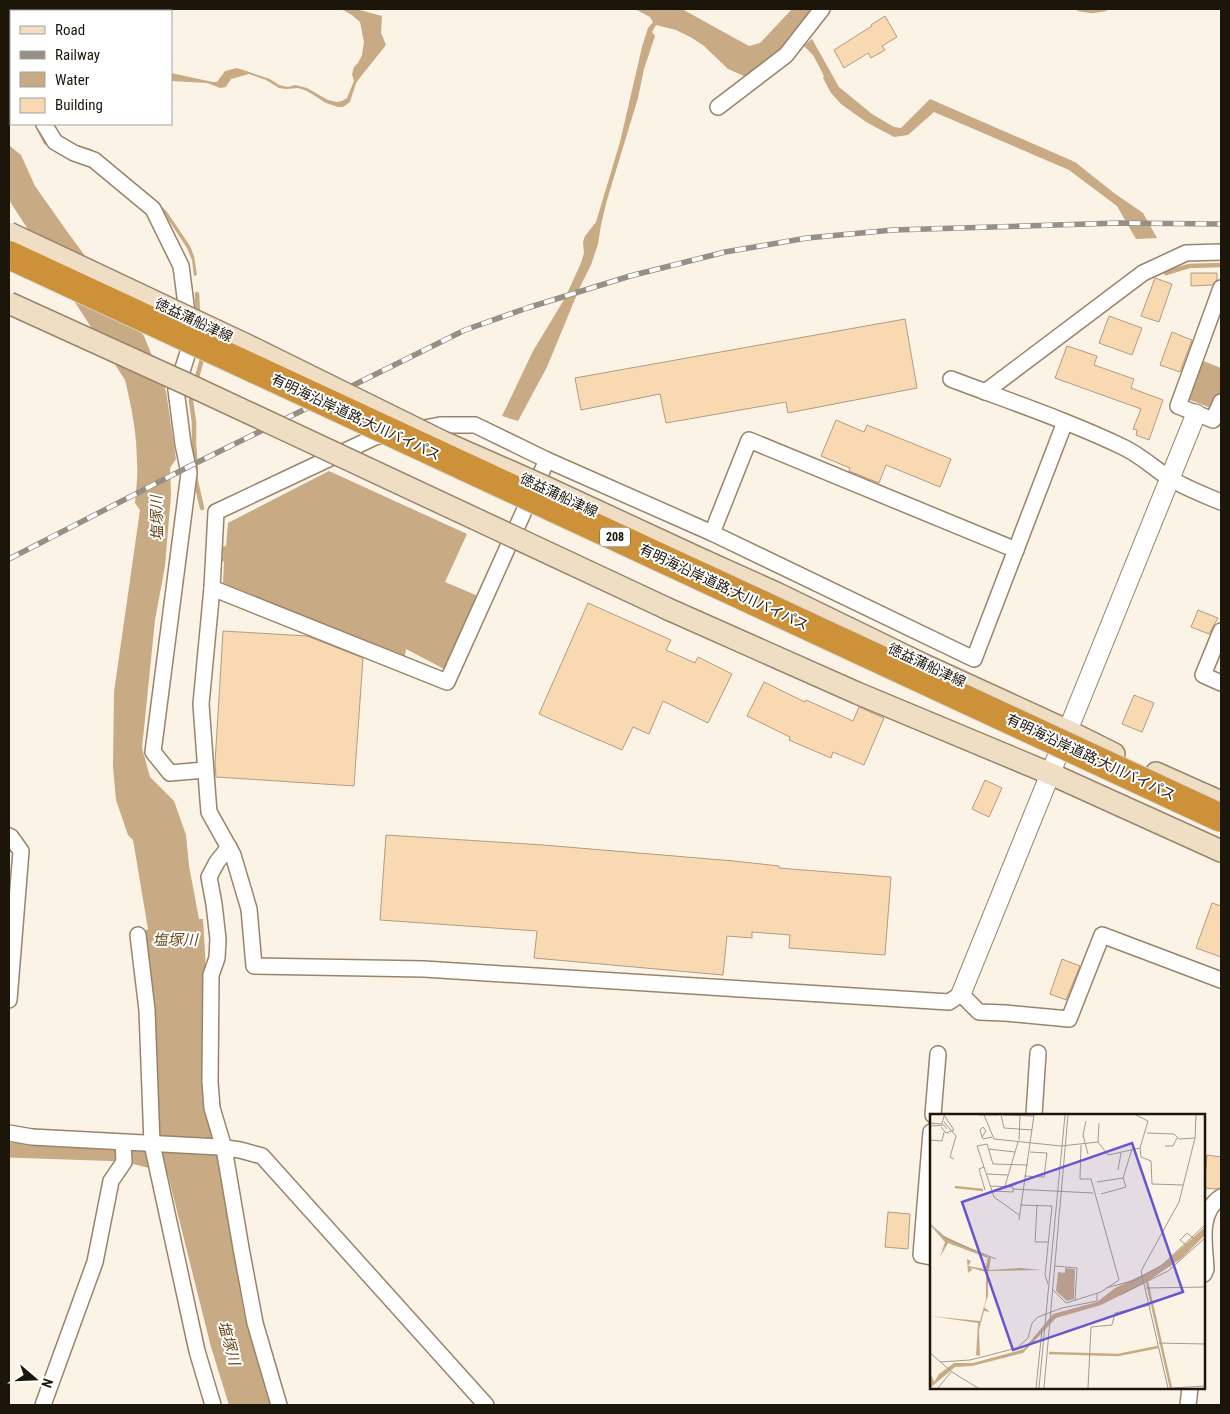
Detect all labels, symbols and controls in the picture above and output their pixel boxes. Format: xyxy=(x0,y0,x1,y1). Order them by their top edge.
legend xyxy=(10,10,172,125)
text: Road xyxy=(55,21,85,39)
text: Railway xyxy=(55,46,100,64)
text: Water xyxy=(55,71,90,89)
text: Building xyxy=(55,96,103,114)
street label: 徳益蒲船津線 xyxy=(153,295,235,345)
street label: 有明海沿岸道路;大川バイパス xyxy=(269,371,443,463)
street label: 徳益蒲船津線 xyxy=(518,470,600,520)
water label: 塩塚川 xyxy=(148,493,166,541)
road number: 208 xyxy=(600,528,630,546)
street label: 有明海沿岸道路;大川バイパス xyxy=(637,541,811,633)
street label: 徳益蒲船津線 xyxy=(886,640,968,690)
street label: 有明海沿岸道路;大川バイパス xyxy=(1004,711,1178,803)
water label: 塩塚川 xyxy=(152,931,199,949)
inset map xyxy=(930,1114,1205,1389)
water label: 塩塚川 xyxy=(214,1319,244,1369)
north arrow xyxy=(10,1354,60,1404)
text: N xyxy=(38,1377,56,1390)

